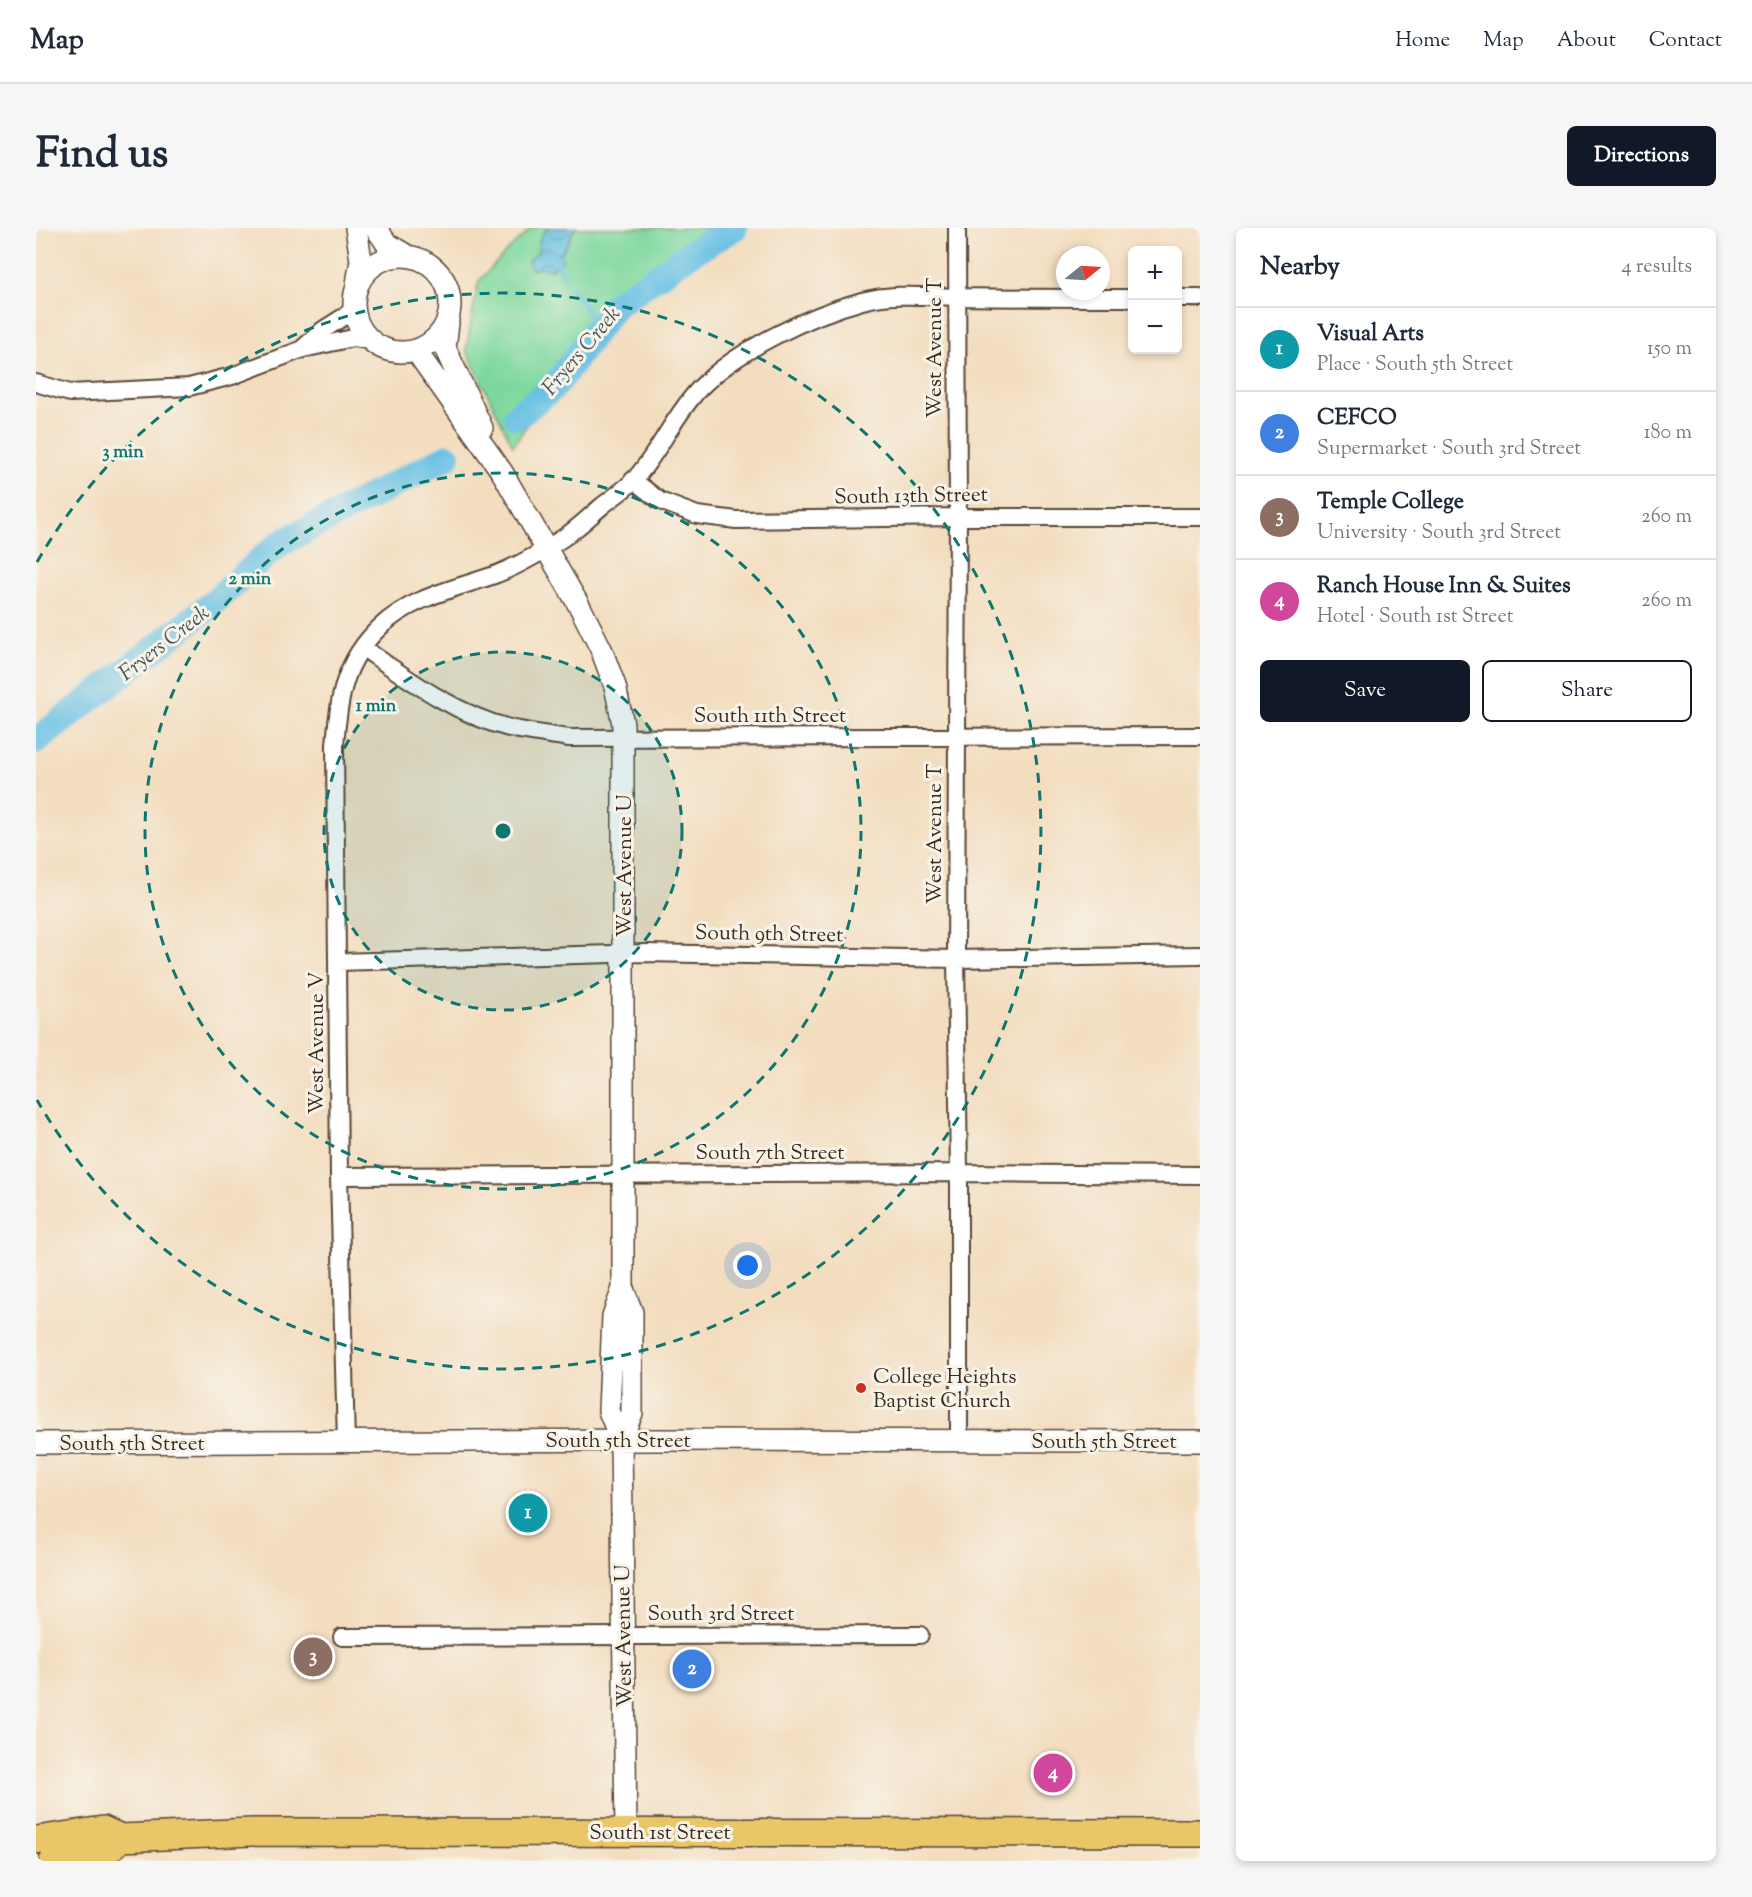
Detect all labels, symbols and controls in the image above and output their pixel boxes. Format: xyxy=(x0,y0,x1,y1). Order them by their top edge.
text: Map xyxy=(30,21,84,61)
text: Home xyxy=(1395,26,1450,56)
text: Map xyxy=(1483,26,1524,56)
text: About xyxy=(1557,26,1616,56)
text: Contact xyxy=(1649,26,1722,56)
text: Find us xyxy=(36,126,168,186)
button: Directions xyxy=(1567,126,1716,186)
north arrow xyxy=(1056,246,1110,300)
map controls xyxy=(1128,246,1182,354)
button: + xyxy=(1128,246,1182,300)
text: Nearby xyxy=(1260,249,1340,286)
text: 4 results xyxy=(1621,253,1692,282)
street label: West Avenue T xyxy=(921,278,951,418)
water label: Fryers Creek xyxy=(535,300,629,404)
button: − xyxy=(1128,300,1182,354)
text: Visual Arts xyxy=(1317,319,1424,351)
text: 1 xyxy=(1276,335,1283,364)
text: 150 m xyxy=(1647,335,1692,364)
text: Place · South 5th Street xyxy=(1317,351,1513,380)
text: CEFCO xyxy=(1317,403,1397,435)
text: 2 xyxy=(1275,419,1284,448)
text: 180 m xyxy=(1644,419,1692,448)
text: Supermarket · South 3rd Street xyxy=(1317,435,1581,464)
text: 3 min xyxy=(102,440,144,466)
street label: South 13th Street xyxy=(834,481,988,513)
text: Temple College xyxy=(1317,487,1464,519)
text: 3 xyxy=(1275,503,1284,532)
text: 260 m xyxy=(1641,503,1692,532)
text: University · South 3rd Street xyxy=(1317,519,1561,548)
text: 2 min xyxy=(229,567,272,593)
text: Ranch House Inn & Suites xyxy=(1317,571,1571,603)
text: 4 xyxy=(1274,587,1285,616)
text: 260 m xyxy=(1641,587,1692,616)
water label: Fryers Creek xyxy=(113,599,217,690)
text: Hotel · South 1st Street xyxy=(1317,603,1513,632)
button: Save xyxy=(1260,660,1470,722)
button: Share xyxy=(1482,660,1692,722)
text: 1 min xyxy=(356,694,397,720)
street label: South 11th Street xyxy=(694,702,846,732)
street label: West Avenue T xyxy=(921,764,951,904)
street label: West Avenue U xyxy=(611,795,641,937)
centre of rings xyxy=(493,821,513,841)
street label: South 9th Street xyxy=(695,919,843,951)
street label: West Avenue V xyxy=(303,972,333,1114)
street label: South 7th Street xyxy=(696,1139,844,1169)
your location xyxy=(733,1251,762,1280)
place label: College Heights Baptist Church xyxy=(873,1363,1016,1417)
marker: College Heights Baptist Church xyxy=(854,1381,868,1395)
street label: South 5th Street xyxy=(545,1427,691,1457)
street label: South 5th Street xyxy=(1031,1428,1177,1458)
street label: South 5th Street xyxy=(59,1430,205,1460)
pin: 1 xyxy=(508,1490,548,1536)
street label: West Avenue U xyxy=(609,1564,641,1708)
street label: South 3rd Street xyxy=(648,1600,794,1630)
pin: 3 xyxy=(294,1634,332,1680)
pin: 2 xyxy=(672,1646,712,1692)
pin: 4 xyxy=(1034,1750,1072,1796)
street label: South 1st Street xyxy=(589,1819,731,1849)

